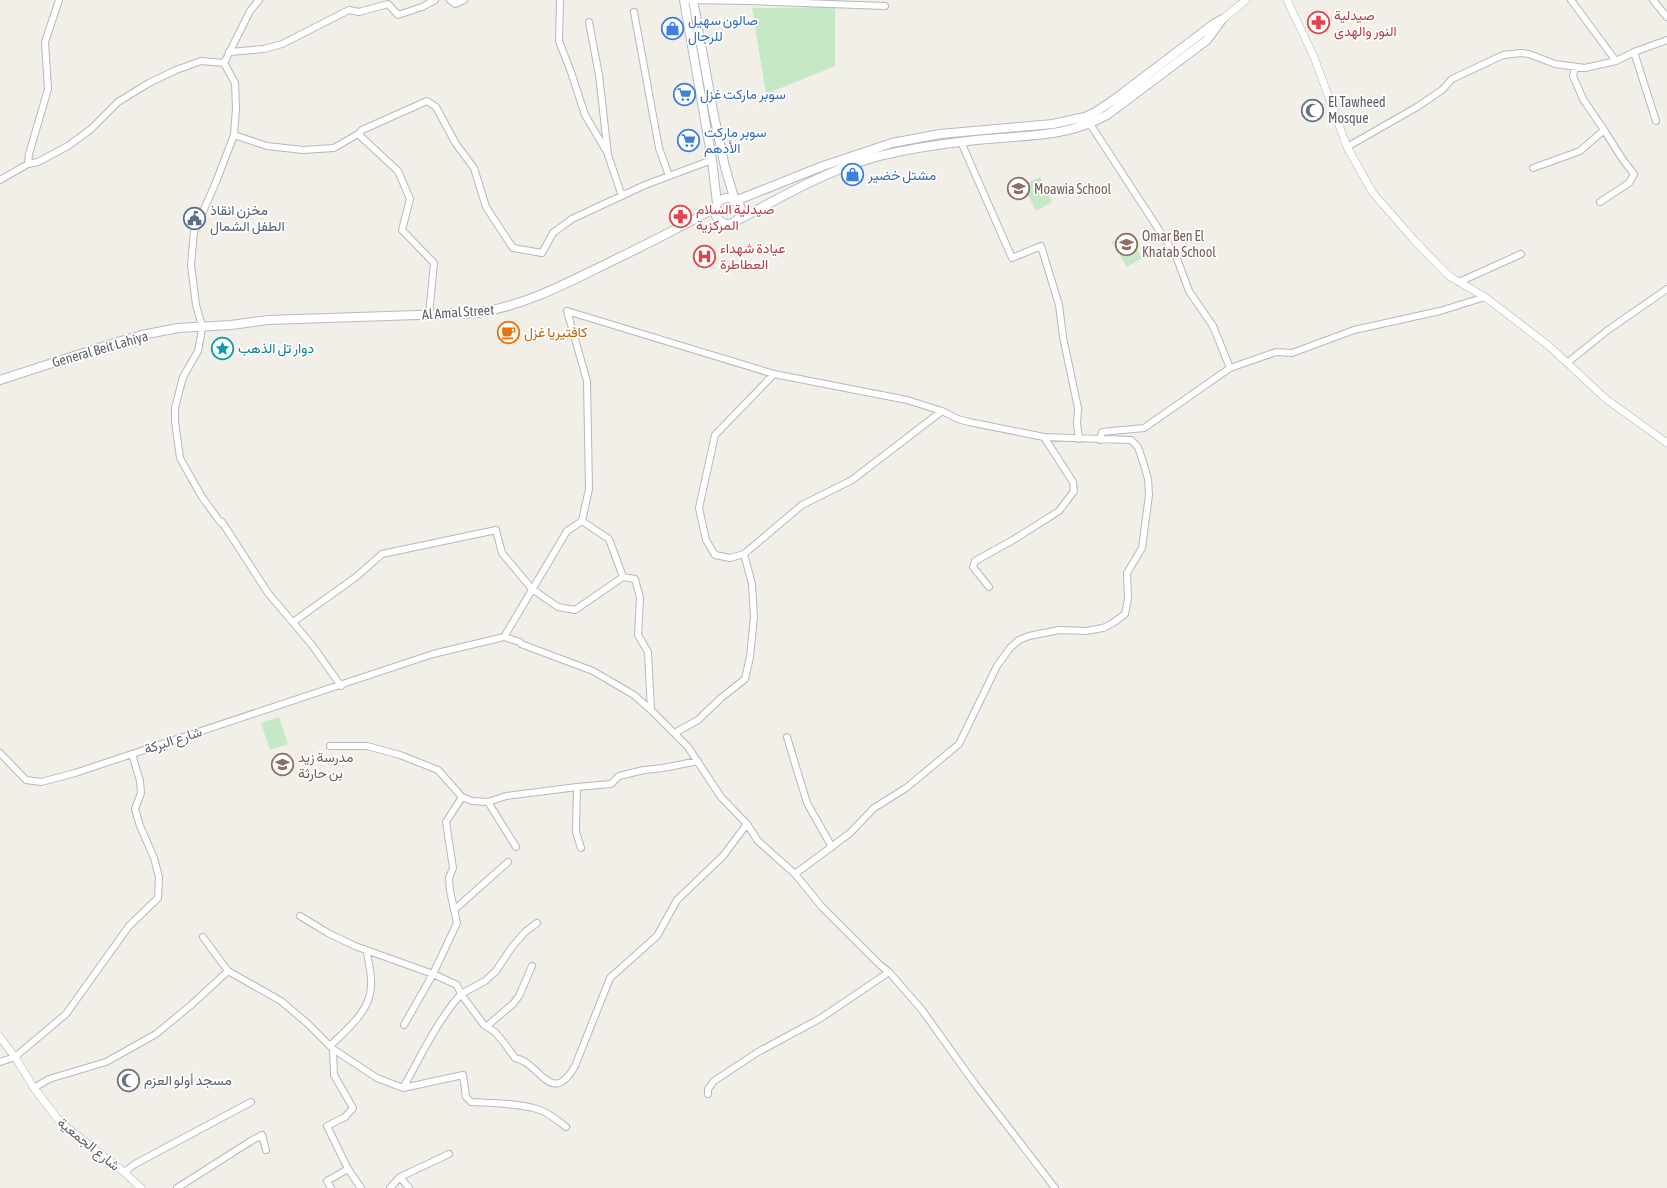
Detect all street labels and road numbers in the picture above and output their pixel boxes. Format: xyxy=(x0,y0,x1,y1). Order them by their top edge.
street label: Al Amal Street xyxy=(421,301,495,323)
street label: General Beit Lahiya xyxy=(50,328,150,370)
street label: شارع البركة xyxy=(142,723,205,760)
street label: شارع الجمعية xyxy=(53,1114,123,1176)

